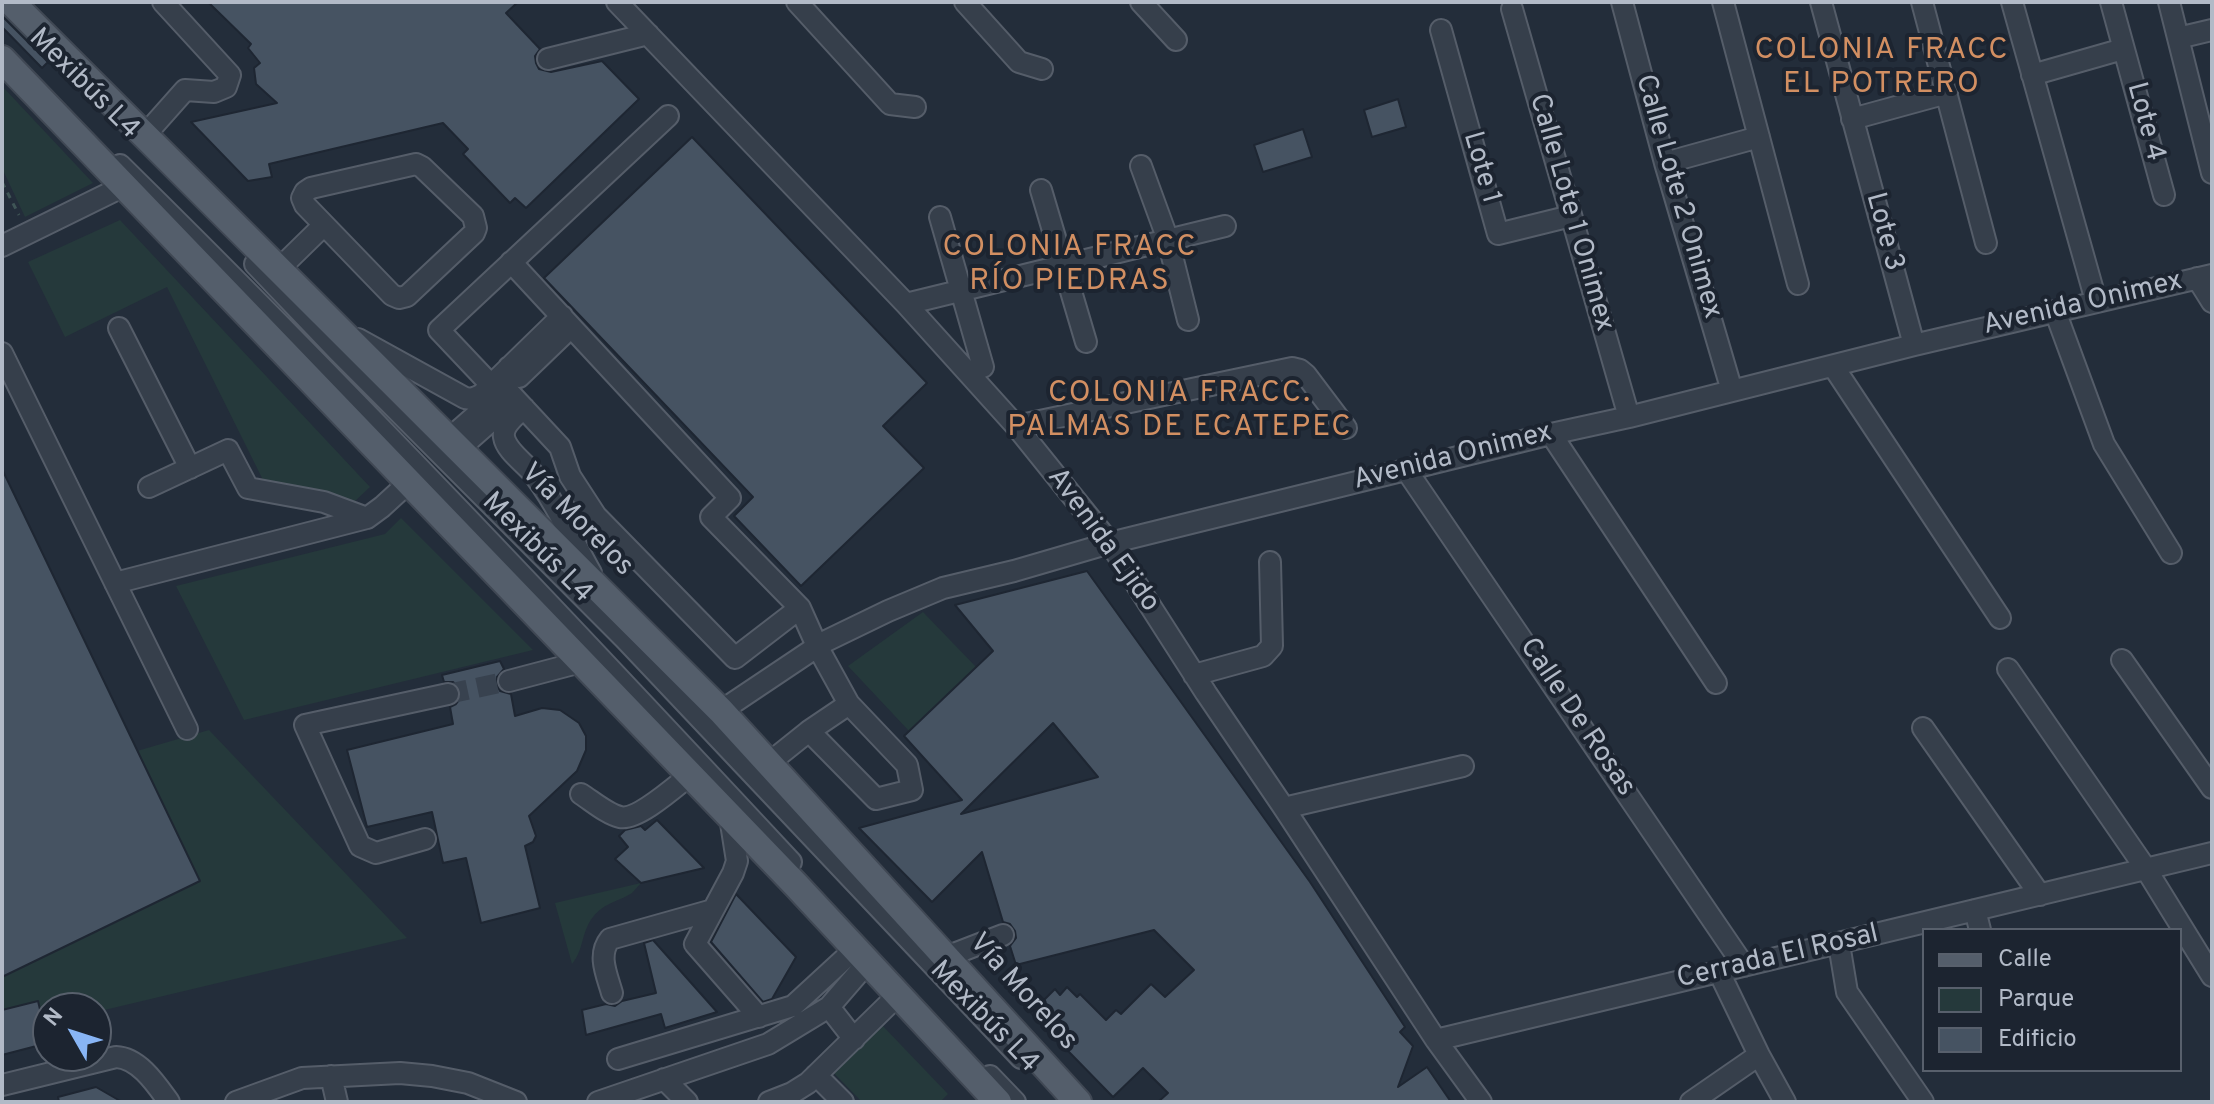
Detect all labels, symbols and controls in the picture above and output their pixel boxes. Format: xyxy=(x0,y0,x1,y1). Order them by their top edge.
street label: Mexibús L4 xyxy=(21,23,145,147)
district label: COLONIA FRACC EL POTRERO xyxy=(1754,34,2010,104)
street label: Calle Lote 2 Onimex xyxy=(1626,71,1728,323)
street label: Lote 4 xyxy=(2117,79,2171,165)
street label: Calle Lote 1 Onimex xyxy=(1520,90,1620,336)
street label: Lote 1 xyxy=(1454,128,1506,208)
street label: Lote 3 xyxy=(1856,189,1910,275)
district label: COLONIA FRACC RÍO PIEDRAS xyxy=(942,231,1198,302)
street label: Avenida Onimex xyxy=(1980,266,2186,344)
district label: COLONIA FRACC. PALMAS DE ECATEPEC xyxy=(1007,377,1353,448)
street label: Avenida Onimex xyxy=(1350,417,1556,499)
street label: Vía Morelos xyxy=(513,458,639,584)
street label: Avenida Ejido xyxy=(1038,462,1166,620)
street label: Mexibús L4 xyxy=(474,487,598,611)
street label: Calle De Rosas xyxy=(1511,633,1641,803)
street label: Cerrada El Rosal xyxy=(1674,918,1882,998)
street label: Vía Morelos xyxy=(961,928,1083,1058)
legend xyxy=(1922,928,2182,1072)
text: Calle xyxy=(1998,945,2052,975)
street label: Mexibús L4 xyxy=(921,955,1045,1081)
text: Parque xyxy=(1998,985,2074,1015)
north arrow xyxy=(32,992,112,1072)
text: N xyxy=(39,1003,70,1032)
text: Edificio xyxy=(1998,1025,2077,1055)

